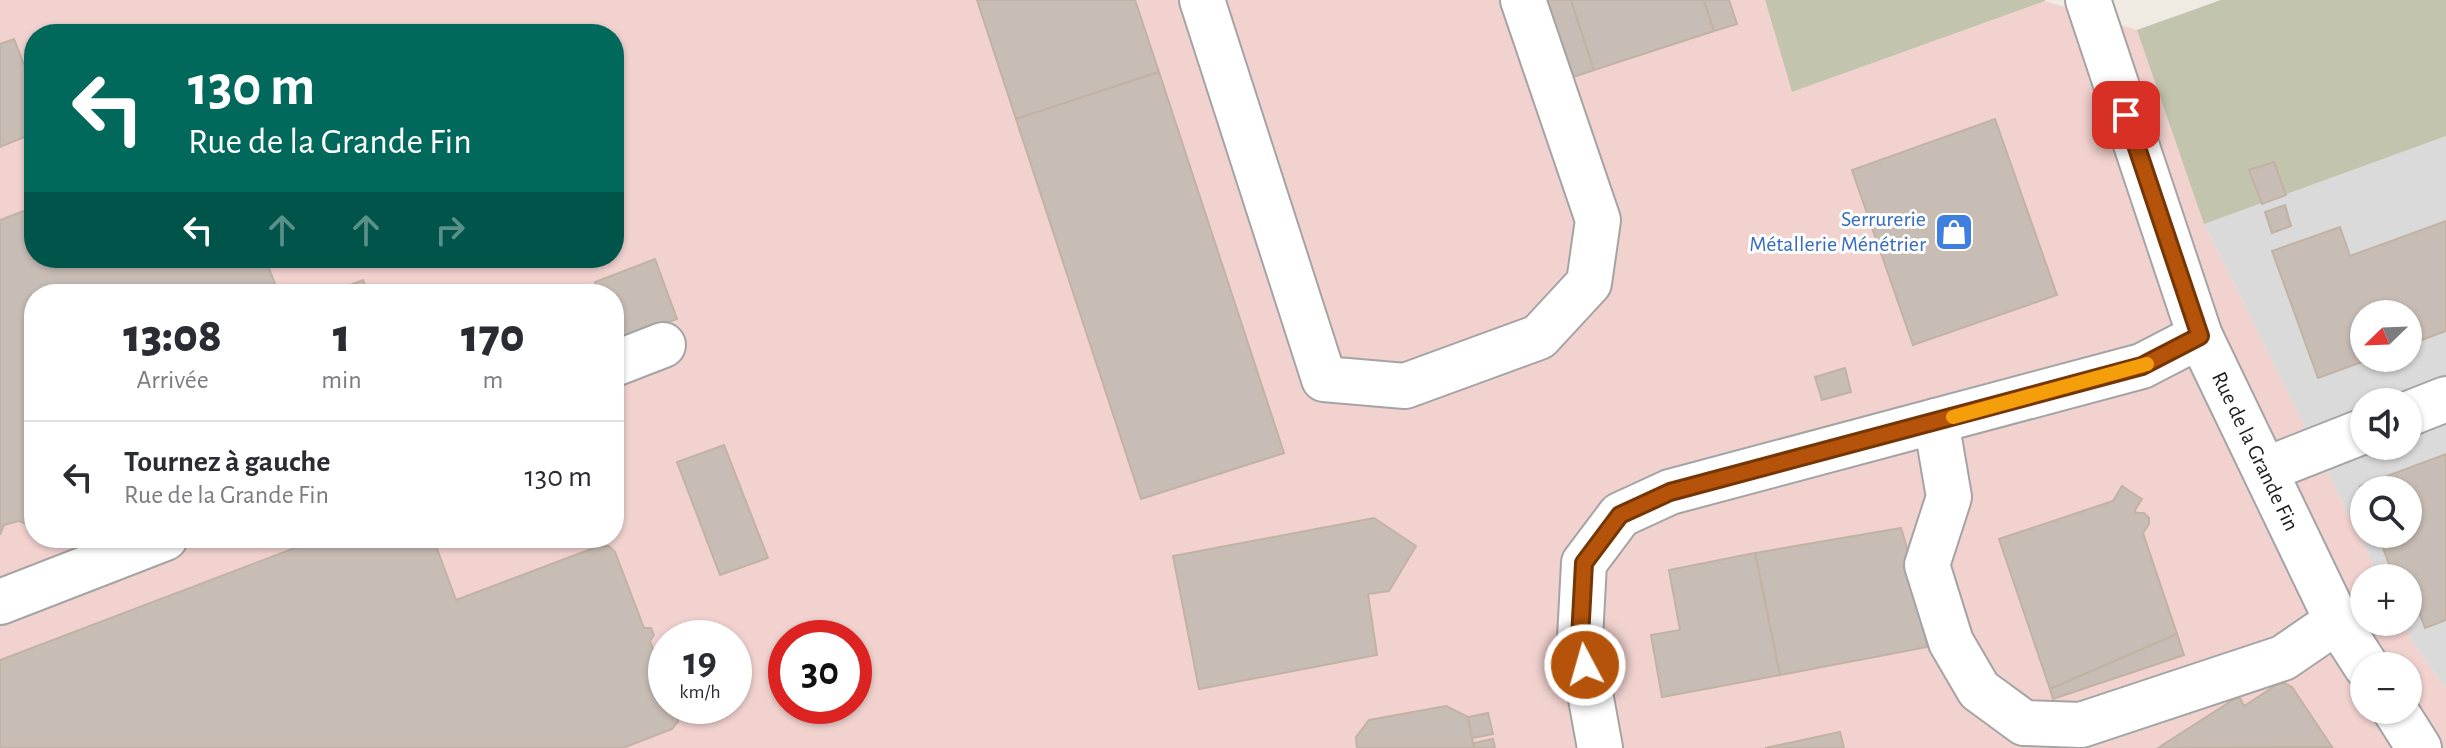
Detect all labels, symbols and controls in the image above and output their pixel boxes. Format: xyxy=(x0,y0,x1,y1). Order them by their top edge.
icon: left xyxy=(56,56,160,160)
text: 130 m xyxy=(188,59,315,115)
pin xyxy=(2092,81,2160,149)
icon: arrive xyxy=(2104,93,2148,137)
text: Rue de la Grande Fin xyxy=(188,124,472,160)
icon: left xyxy=(176,208,220,252)
icon: ahead xyxy=(260,208,304,252)
icon: ahead xyxy=(344,208,388,252)
icon: right xyxy=(428,208,472,252)
place label: Serrurerie Métallerie Ménétrier xyxy=(1749,208,1926,255)
shop icon: Serrurerie Métallerie Ménétrier xyxy=(1933,211,1975,253)
north arrow xyxy=(2350,300,2422,372)
map controls xyxy=(2350,300,2422,724)
text: 13:08 xyxy=(123,313,222,361)
text: 1 xyxy=(333,313,350,361)
text: 170 xyxy=(461,313,525,361)
text: Arrivée xyxy=(136,367,209,393)
text: min xyxy=(321,367,362,393)
text: m xyxy=(482,367,503,393)
street label: Rue de la Grande Fin xyxy=(2208,368,2303,534)
button: sound xyxy=(2350,388,2422,460)
text: Tournez à gauche xyxy=(124,447,331,477)
icon: left xyxy=(56,455,100,499)
text: 130 m xyxy=(525,462,592,492)
button: search xyxy=(2350,476,2422,548)
text: Rue de la Grande Fin xyxy=(124,482,329,508)
button: + xyxy=(2350,564,2422,636)
speed limit sign: 30 xyxy=(768,620,872,724)
position arrow xyxy=(1543,623,1627,707)
text: 19 xyxy=(683,642,717,682)
button: − xyxy=(2350,652,2422,724)
text: km/h xyxy=(679,682,721,702)

